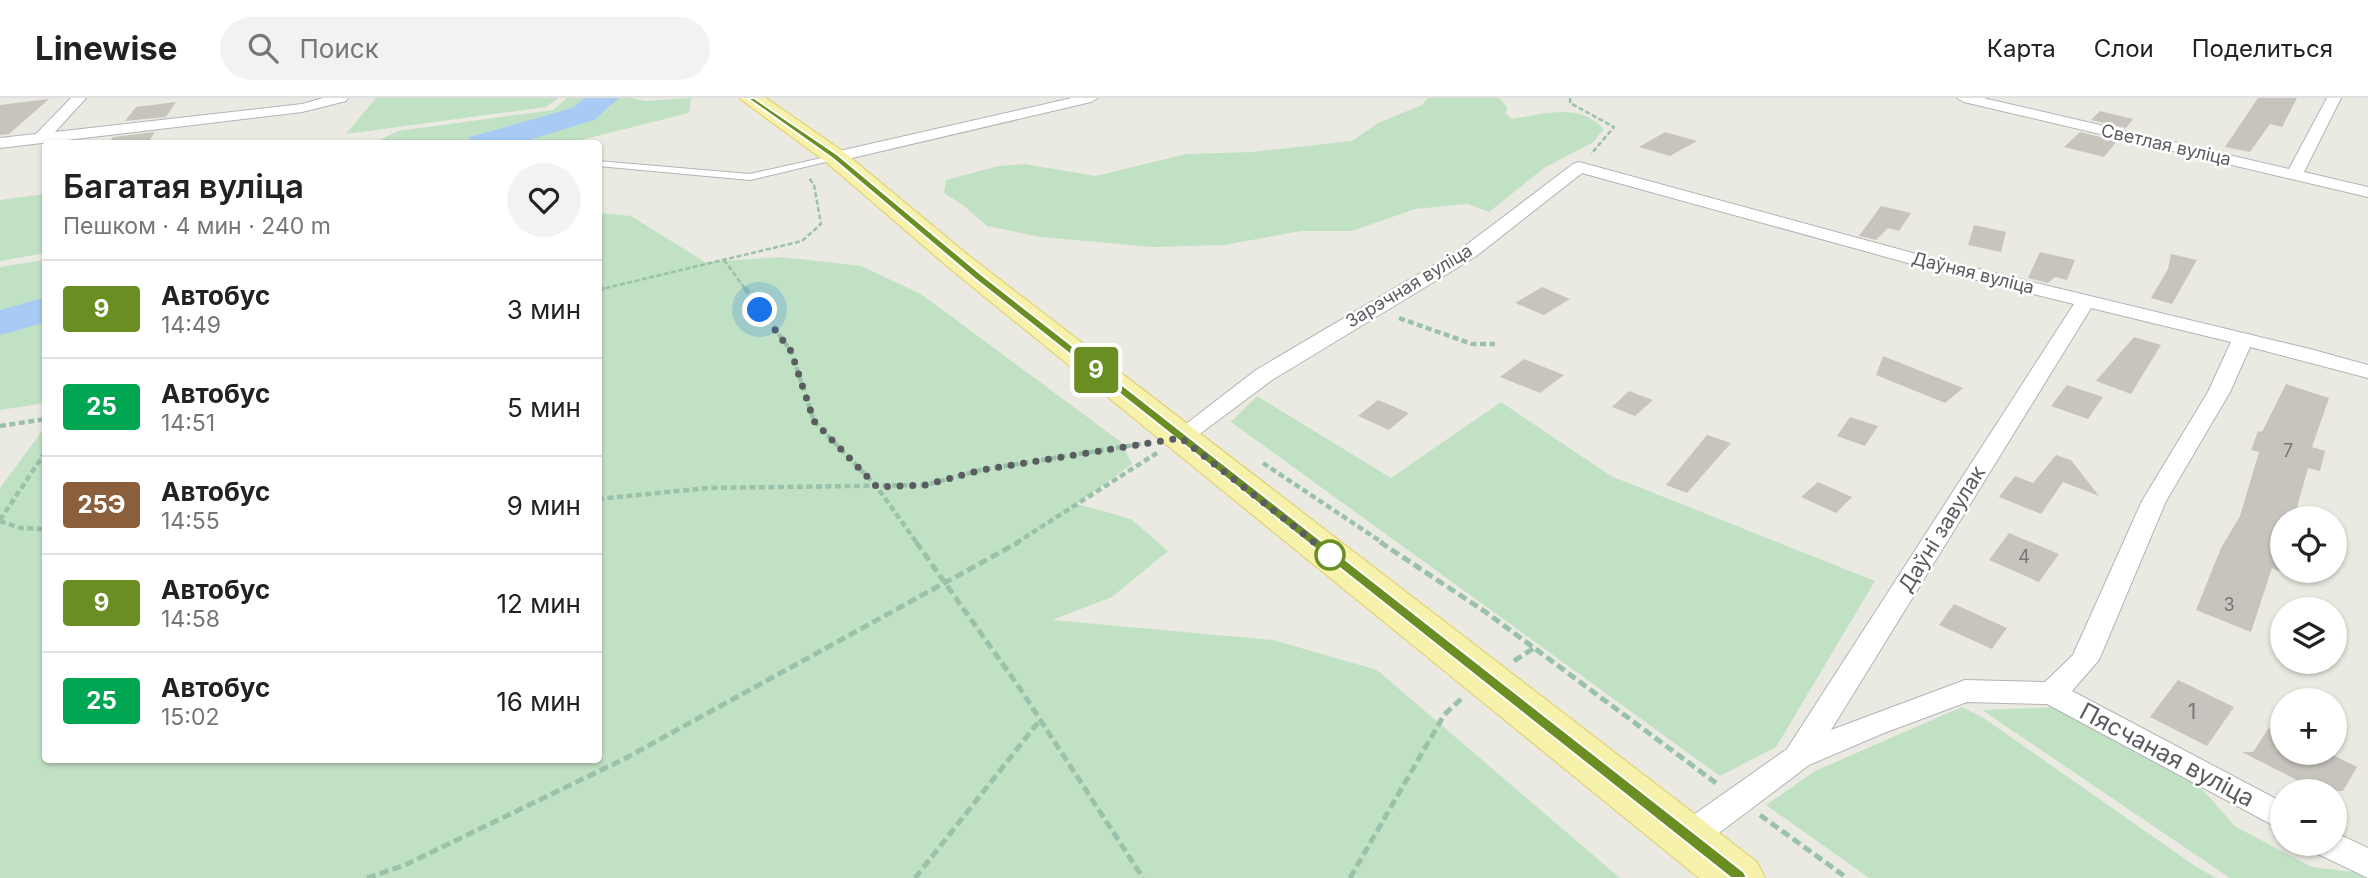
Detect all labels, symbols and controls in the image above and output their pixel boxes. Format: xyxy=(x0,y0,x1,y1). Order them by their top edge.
search box xyxy=(220,17,710,80)
text: Linewise xyxy=(35,28,178,68)
icon: search xyxy=(244,29,282,67)
text: Поиск xyxy=(300,33,379,64)
text: Карта xyxy=(1987,34,2056,63)
text: Слои xyxy=(2094,34,2154,63)
text: Поделиться xyxy=(2192,34,2333,63)
street label: Светлая вуліца xyxy=(2099,119,2233,170)
button: heart xyxy=(507,163,581,237)
text: Багатая вуліца xyxy=(63,166,304,206)
text: Пешком · 4 мин · 240 m xyxy=(63,212,331,240)
street label: Зарэчная вуліца xyxy=(1342,240,1476,332)
street label: Даўняя вуліца xyxy=(1910,247,2037,298)
text: Автобус xyxy=(161,280,270,311)
your location xyxy=(742,292,777,327)
text: 9 xyxy=(94,294,109,323)
text: 3 мин xyxy=(507,294,581,325)
text: 14:49 xyxy=(161,311,221,339)
line badge: 9 xyxy=(1073,347,1119,393)
text: 9 xyxy=(1088,355,1104,384)
text: Автобус xyxy=(161,378,270,409)
text: 25 xyxy=(86,392,117,421)
text: 5 мин xyxy=(507,392,581,423)
text: 14:51 xyxy=(161,409,215,437)
house number: 7 xyxy=(2283,440,2293,461)
street label: Даўні завулак xyxy=(1893,461,1991,596)
text: Автобус xyxy=(161,476,270,507)
text: 25Э xyxy=(77,490,126,519)
text: 9 мин xyxy=(507,490,581,521)
map controls xyxy=(2270,506,2347,856)
button: locate xyxy=(2270,506,2347,583)
text: 14:55 xyxy=(161,507,220,535)
unlabelled marker xyxy=(1315,540,1345,570)
house number: 4 xyxy=(2018,546,2030,567)
text: Автобус xyxy=(161,574,270,605)
text: 9 xyxy=(94,588,109,617)
text: 12 мин xyxy=(496,588,581,619)
house number: 3 xyxy=(2223,594,2235,615)
button: layers xyxy=(2270,597,2347,674)
text: 14:58 xyxy=(161,605,220,633)
text: Автобус xyxy=(161,672,270,703)
text: 25 xyxy=(86,686,117,715)
text: 16 мин xyxy=(496,686,581,717)
button: + xyxy=(2270,688,2347,765)
street label: Пясчаная вуліца xyxy=(2075,696,2259,813)
house number: 1 xyxy=(2188,699,2196,724)
text: 15:02 xyxy=(161,703,220,731)
button: − xyxy=(2270,779,2347,856)

